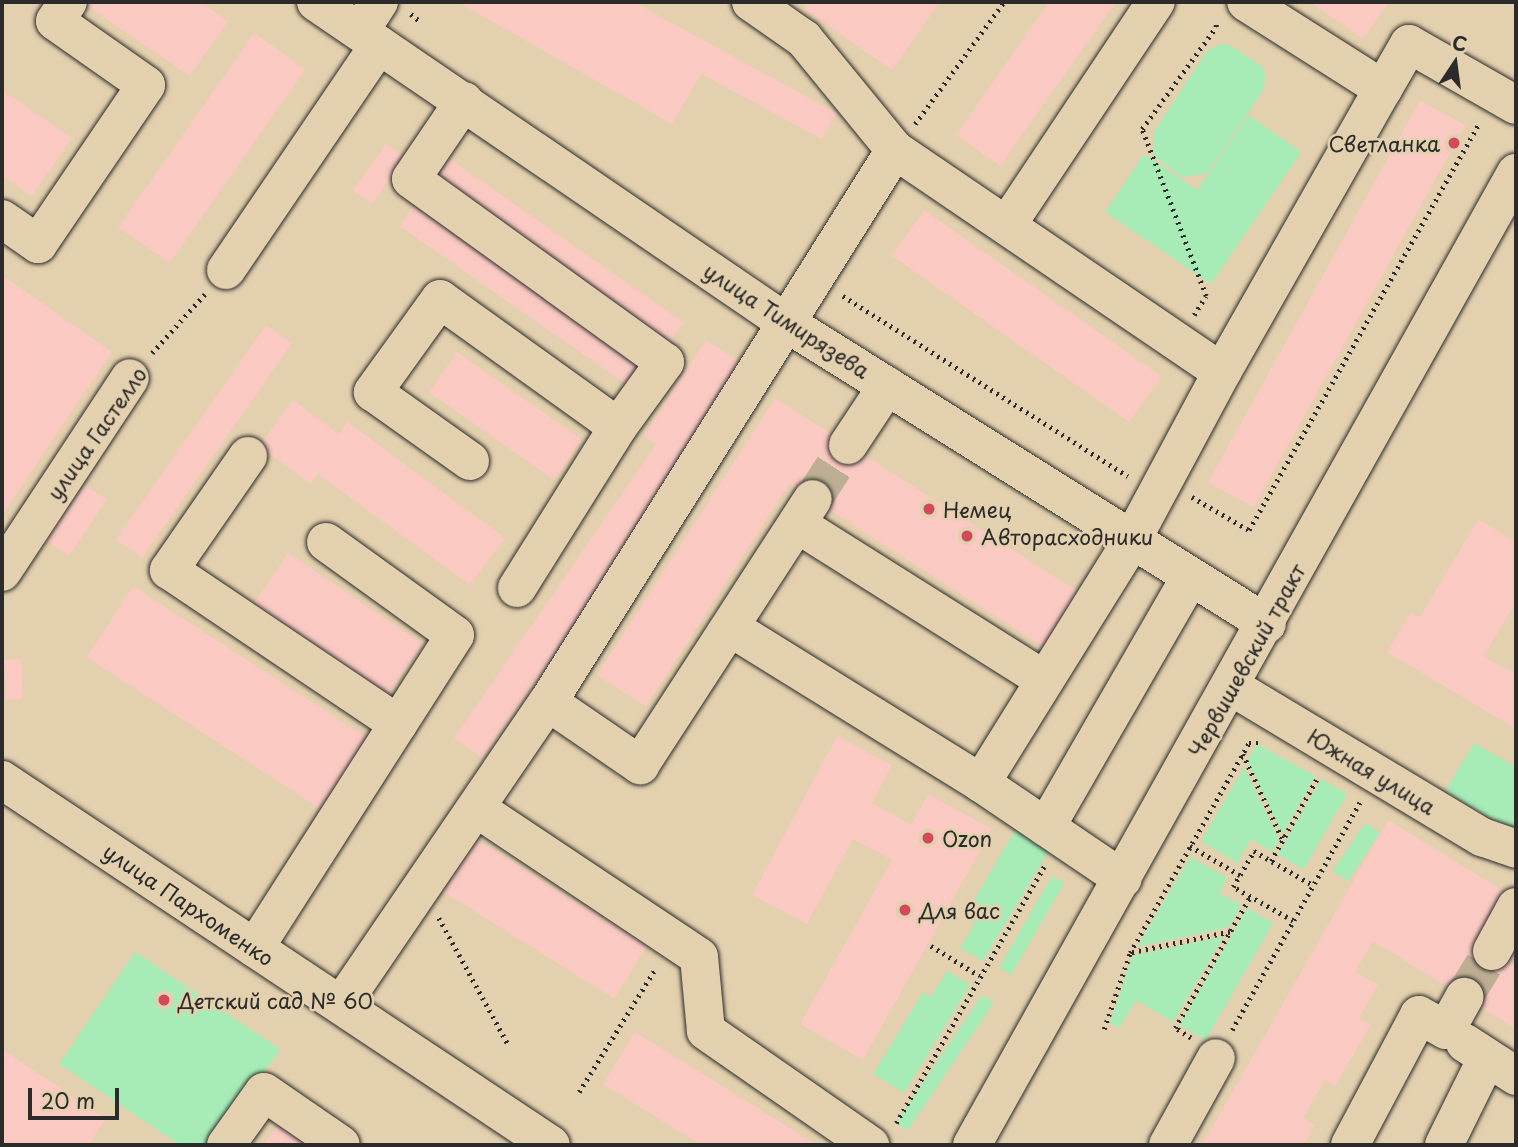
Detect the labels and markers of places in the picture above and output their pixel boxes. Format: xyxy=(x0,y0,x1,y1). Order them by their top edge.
place label: Светланка xyxy=(1329,130,1440,156)
marker: Светланка xyxy=(1446,135,1462,151)
place label: Немец xyxy=(943,496,1011,522)
marker: Немец xyxy=(921,501,937,517)
place label: Авторасходники xyxy=(981,523,1153,549)
marker: Авторасходники xyxy=(959,528,975,544)
place label: Ozon xyxy=(942,825,992,851)
marker: Ozon xyxy=(920,830,936,846)
place label: Для вас xyxy=(919,897,1001,923)
marker: Для вас xyxy=(897,902,913,918)
place label: Детский сад № 60 xyxy=(178,987,375,1013)
marker: Детский сад № 60 xyxy=(156,992,172,1008)

